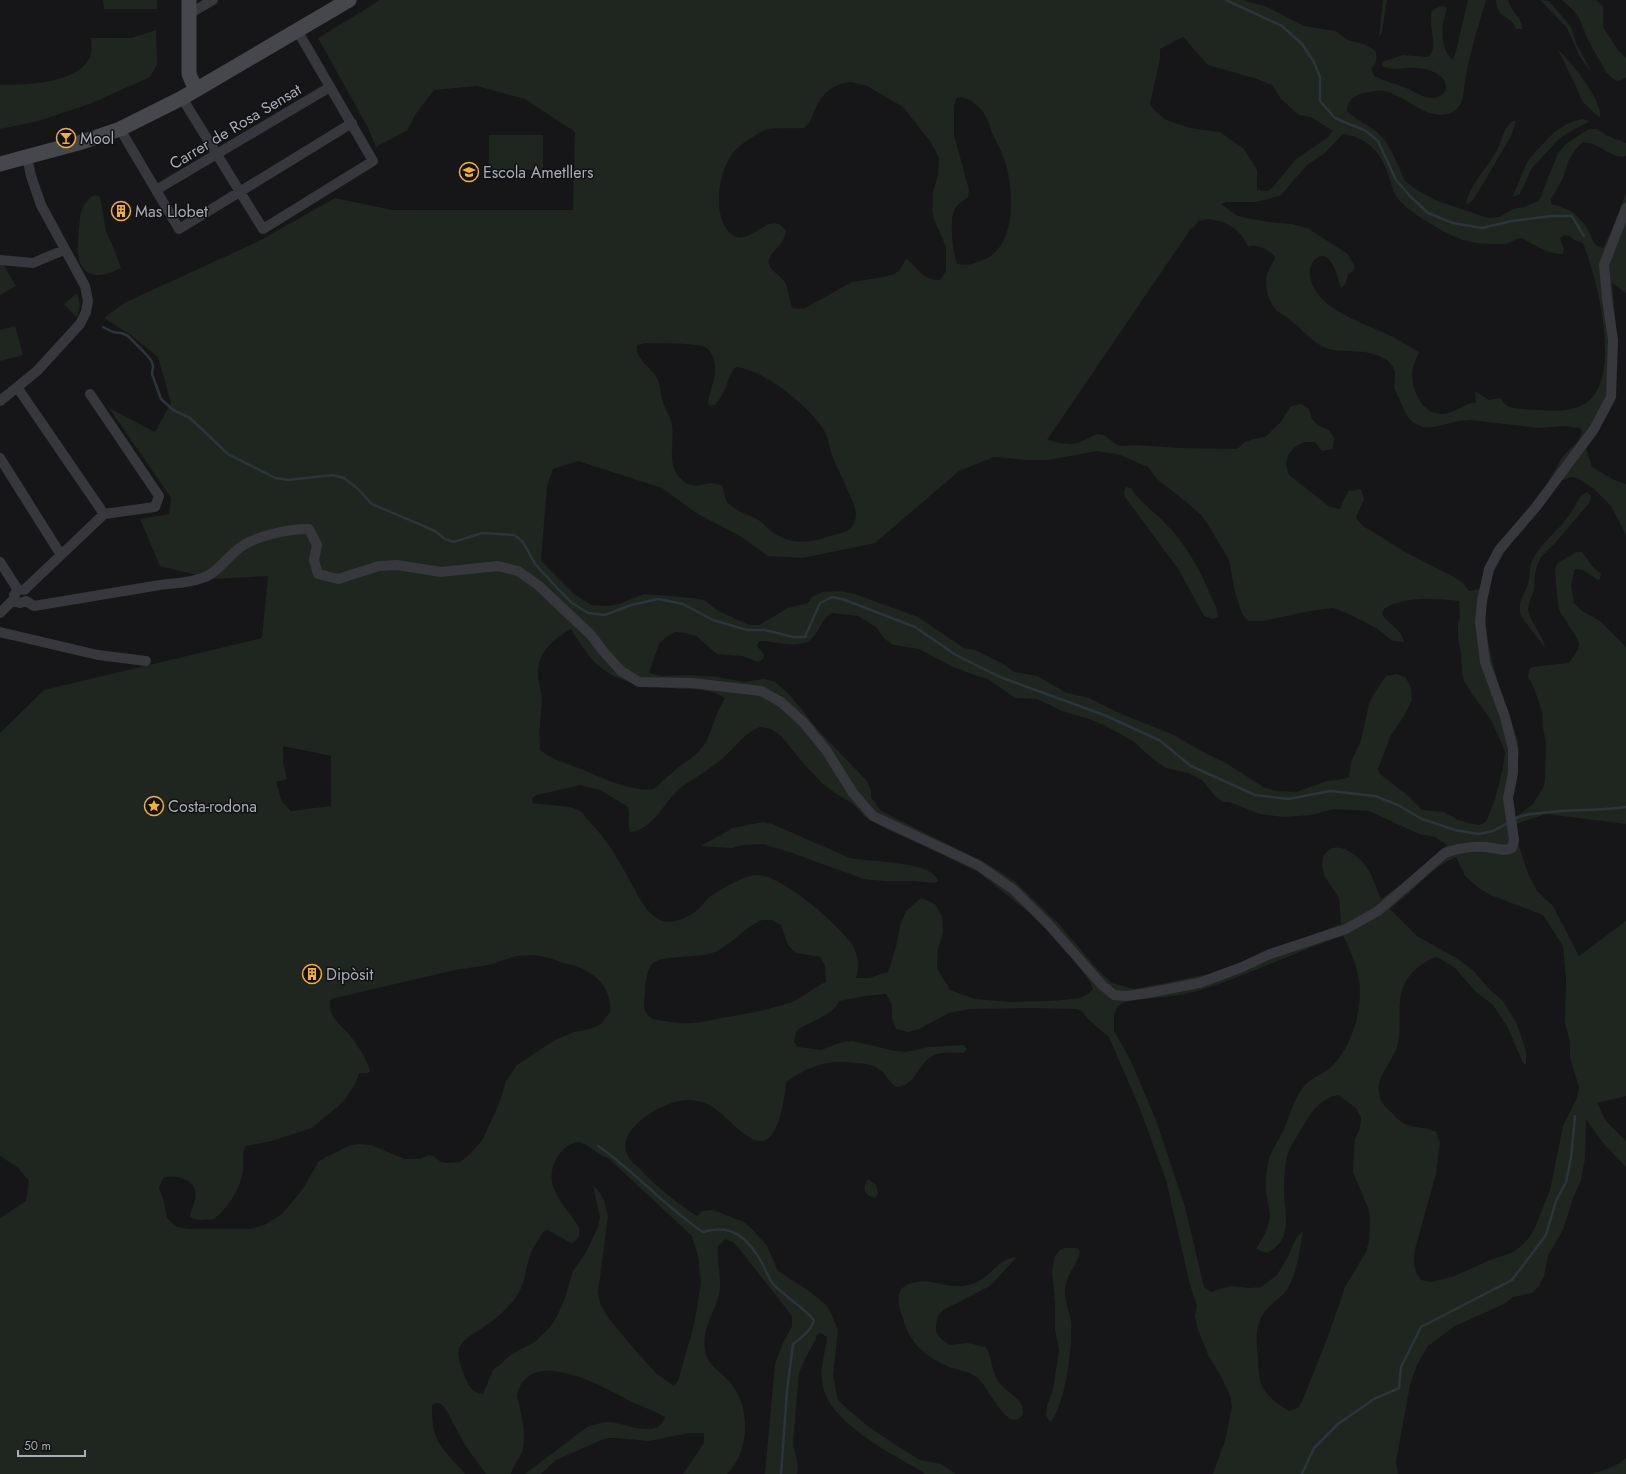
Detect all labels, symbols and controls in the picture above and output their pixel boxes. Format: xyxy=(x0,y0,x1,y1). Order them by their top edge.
street label: Carrer de Rosa Sensat xyxy=(165,78,306,175)
bar icon: Mool xyxy=(55,127,77,149)
place label: Mool xyxy=(80,127,114,150)
school or university icon: Escola Ametllers xyxy=(458,161,480,183)
place label: Escola Ametllers xyxy=(483,161,593,184)
building icon: Mas Llobet xyxy=(110,200,132,222)
place label: Mas Llobet xyxy=(135,200,208,223)
place icon: Costa-rodona xyxy=(143,795,165,817)
place label: Costa-rodona xyxy=(168,795,257,818)
building icon: Dipòsit xyxy=(301,963,323,985)
place label: Dipòsit xyxy=(326,963,374,986)
scale bar xyxy=(18,1432,85,1458)
text: 50 m xyxy=(24,1437,51,1455)

